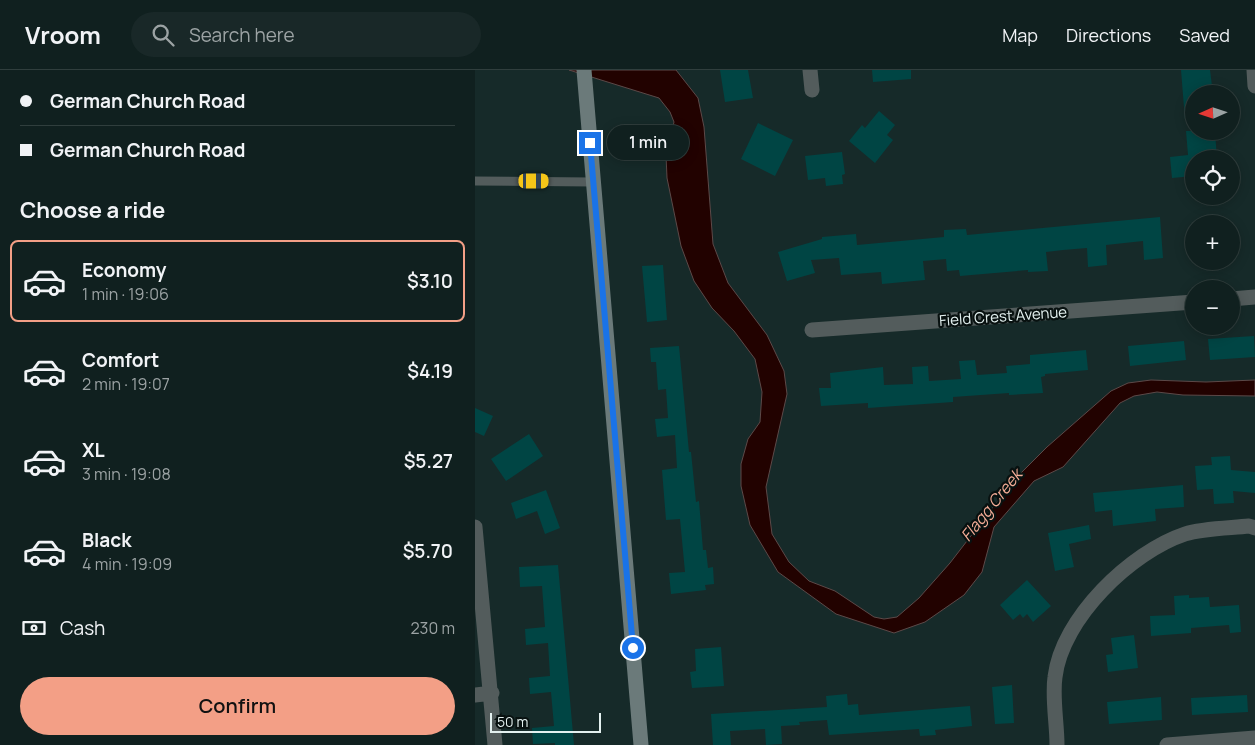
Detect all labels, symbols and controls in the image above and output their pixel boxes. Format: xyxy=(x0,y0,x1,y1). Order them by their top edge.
search box xyxy=(131,12,481,57)
text: Vroom xyxy=(25,18,101,51)
icon: search xyxy=(149,21,177,49)
text: Search here xyxy=(189,22,295,48)
text: Map xyxy=(1002,23,1038,47)
text: Directions xyxy=(1066,23,1151,47)
text: Saved xyxy=(1179,23,1230,47)
north arrow xyxy=(1185,85,1240,140)
map controls xyxy=(1185,85,1240,335)
text: German Church Road xyxy=(50,88,245,114)
callout: 1 min xyxy=(607,126,690,160)
text: 1 min xyxy=(629,131,667,153)
route end xyxy=(579,132,601,154)
text: German Church Road xyxy=(50,137,245,163)
button: locate xyxy=(1185,150,1240,205)
car xyxy=(519,174,549,189)
text: Choose a ride xyxy=(20,195,165,225)
button: + xyxy=(1185,215,1240,270)
text: Economy xyxy=(82,257,166,283)
icon: car xyxy=(22,259,67,304)
text: $3.10 xyxy=(407,268,453,294)
button: − xyxy=(1185,280,1240,335)
text: 1 min · 19:06 xyxy=(82,283,169,305)
street label: Field Crest Avenue xyxy=(938,301,1068,331)
text: Comfort xyxy=(82,347,159,373)
icon: car xyxy=(22,349,67,394)
text: $4.19 xyxy=(407,358,453,384)
text: 2 min · 19:07 xyxy=(82,373,170,395)
text: XL xyxy=(82,437,105,463)
icon: car xyxy=(22,439,67,484)
text: $5.27 xyxy=(404,448,453,474)
text: 3 min · 19:08 xyxy=(82,463,171,485)
water label: Flagg Creek xyxy=(955,463,1028,546)
text: Black xyxy=(82,527,131,553)
icon: car xyxy=(22,529,67,574)
text: $5.70 xyxy=(403,538,453,564)
text: 4 min · 19:09 xyxy=(82,553,172,575)
icon: cash xyxy=(20,614,48,642)
text: Cash xyxy=(60,615,105,641)
text: 230 m xyxy=(411,617,455,639)
route start xyxy=(622,637,644,659)
button: Confirm xyxy=(20,677,455,735)
scale bar xyxy=(490,710,601,733)
text: 50 m xyxy=(497,712,528,731)

